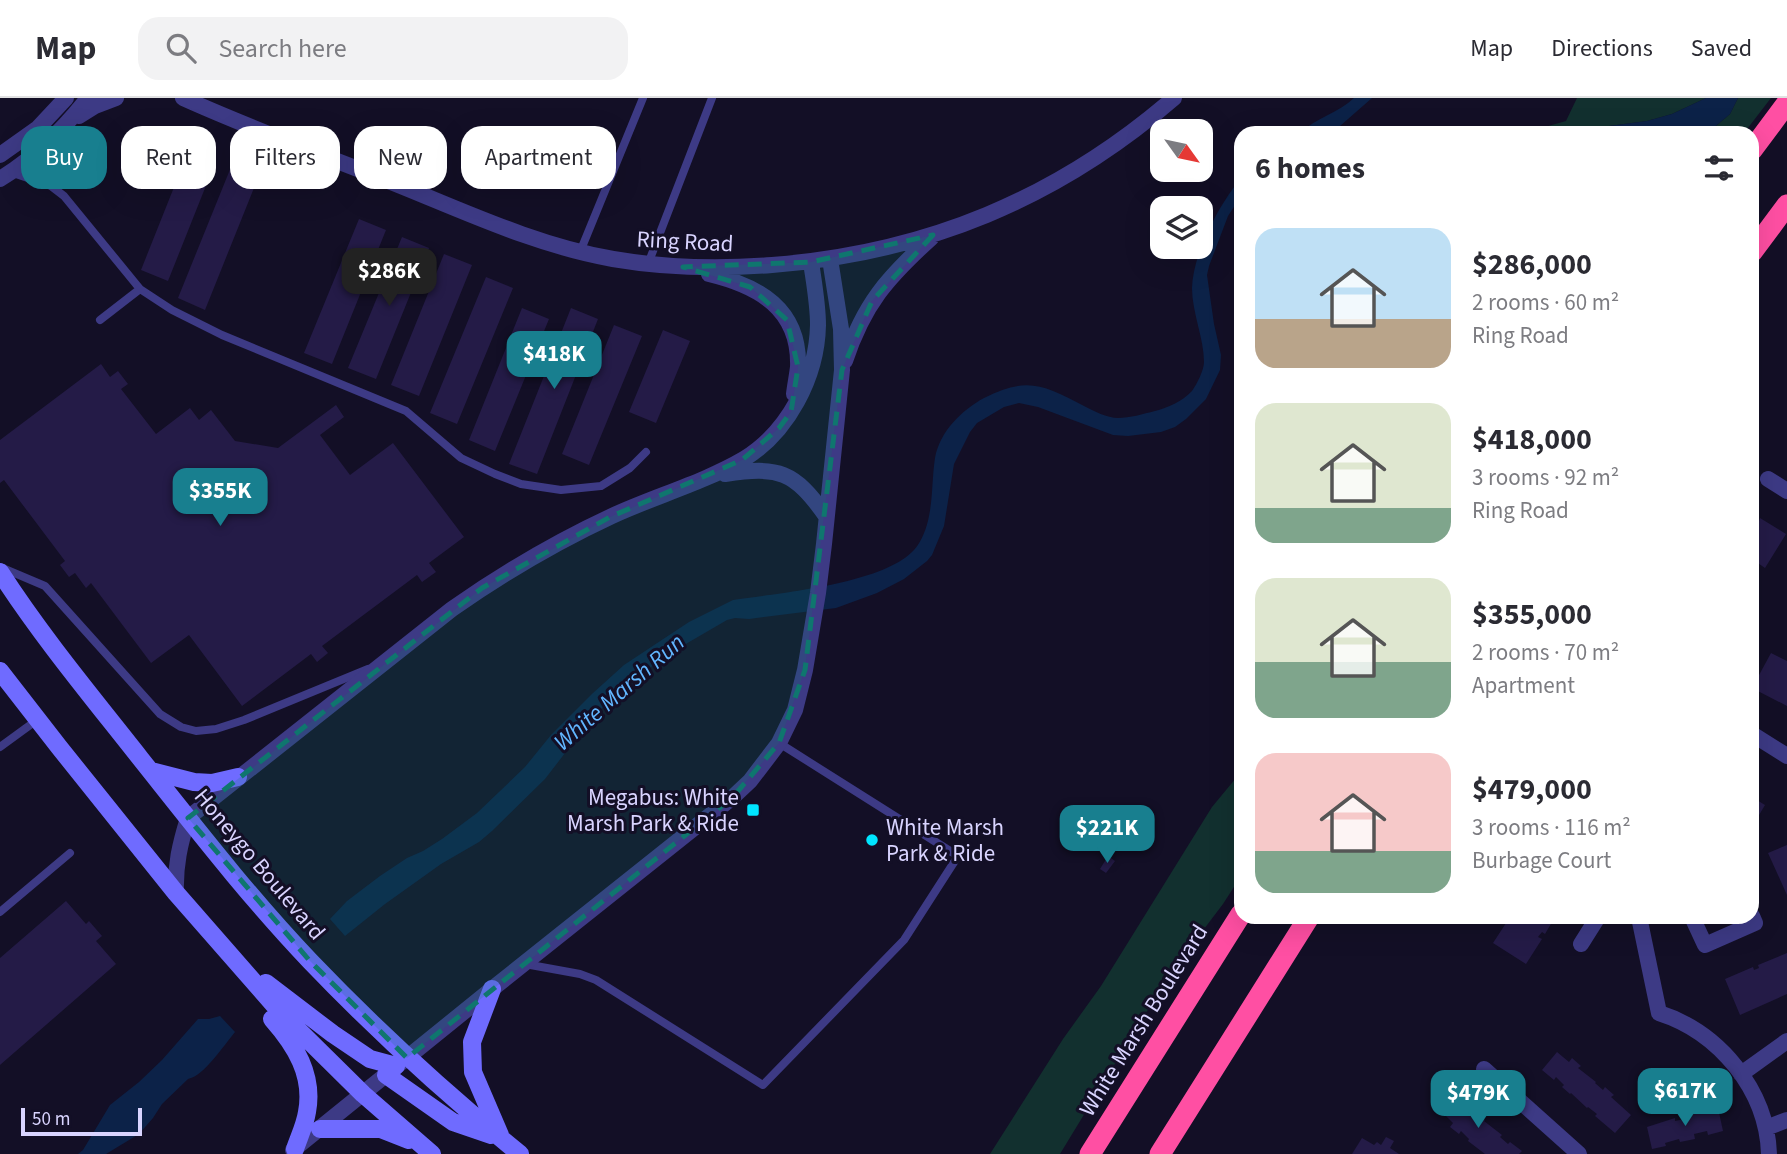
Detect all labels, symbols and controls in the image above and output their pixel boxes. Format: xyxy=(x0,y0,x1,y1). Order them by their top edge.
search box xyxy=(138,17,628,80)
text: Map xyxy=(35,25,96,72)
icon: search xyxy=(162,29,200,67)
text: Search here xyxy=(218,30,347,67)
text: Map xyxy=(1470,31,1513,66)
text: Directions xyxy=(1551,31,1653,66)
text: Saved xyxy=(1691,31,1752,66)
north arrow xyxy=(1150,119,1213,182)
map controls xyxy=(1150,119,1213,259)
chip: Buy xyxy=(21,126,107,189)
chip: Rent xyxy=(121,126,216,189)
chip: Filters xyxy=(230,126,340,189)
chip: New xyxy=(354,126,447,189)
chip: Apartment xyxy=(461,126,616,189)
text: 6 homes xyxy=(1255,147,1365,190)
icon: filters xyxy=(1700,149,1738,187)
button: layers xyxy=(1150,196,1213,259)
street label: Ring Road xyxy=(636,222,734,261)
text: $286,000 xyxy=(1472,243,1592,286)
pin: $286K xyxy=(340,248,438,308)
text: $286K xyxy=(358,254,420,287)
icon: home xyxy=(1311,256,1395,340)
text: 2 rooms · 60 m² xyxy=(1472,286,1619,319)
text: Ring Road xyxy=(1472,319,1569,352)
pin: $418K xyxy=(505,331,603,391)
text: $418K xyxy=(523,337,585,370)
text: $418,000 xyxy=(1472,418,1592,461)
icon: home xyxy=(1311,431,1395,515)
text: 3 rooms · 92 m² xyxy=(1472,461,1619,494)
pin: $355K xyxy=(171,468,269,528)
text: $355K xyxy=(189,474,251,507)
text: Ring Road xyxy=(1472,494,1569,527)
text: $355,000 xyxy=(1472,593,1592,636)
icon: home xyxy=(1311,606,1395,690)
water label: White Marsh Run xyxy=(546,626,693,759)
text: 2 rooms · 70 m² xyxy=(1472,636,1619,669)
text: Apartment xyxy=(1472,669,1575,702)
text: $479,000 xyxy=(1472,768,1592,811)
street label: Honeygo Boulevard xyxy=(186,781,333,947)
place label: Megabus: White Marsh Park & Ride xyxy=(567,781,739,840)
icon: home xyxy=(1311,781,1395,865)
marker: Megabus: White Marsh Park & Ride xyxy=(745,802,761,818)
pin: $221K xyxy=(1058,806,1156,865)
place label: White Marsh Park & Ride xyxy=(886,811,1004,870)
text: $221K xyxy=(1076,811,1138,844)
text: 3 rooms · 116 m² xyxy=(1472,811,1631,844)
marker: White Marsh Park & Ride xyxy=(864,832,880,848)
text: Burbage Court xyxy=(1472,844,1611,877)
street label: White Marsh Boulevard xyxy=(1071,918,1216,1123)
pin: $617K xyxy=(1636,1068,1734,1128)
pin: $479K xyxy=(1429,1070,1527,1130)
text: $617K xyxy=(1654,1074,1716,1107)
text: $479K xyxy=(1447,1076,1509,1109)
scale bar xyxy=(21,1105,142,1137)
text: 50 m xyxy=(32,1106,70,1133)

